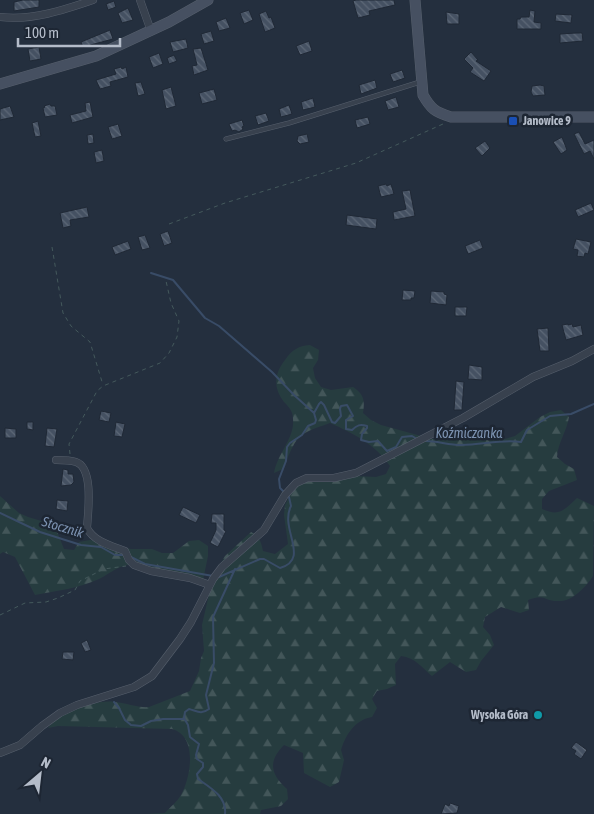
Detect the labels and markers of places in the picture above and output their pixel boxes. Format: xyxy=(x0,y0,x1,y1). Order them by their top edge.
place label: Janowice 9 xyxy=(522,114,571,128)
marker: Janowice 9 xyxy=(507,115,519,127)
place label: Wysoka Góra xyxy=(470,708,528,722)
marker: Wysoka Góra xyxy=(532,709,544,721)

